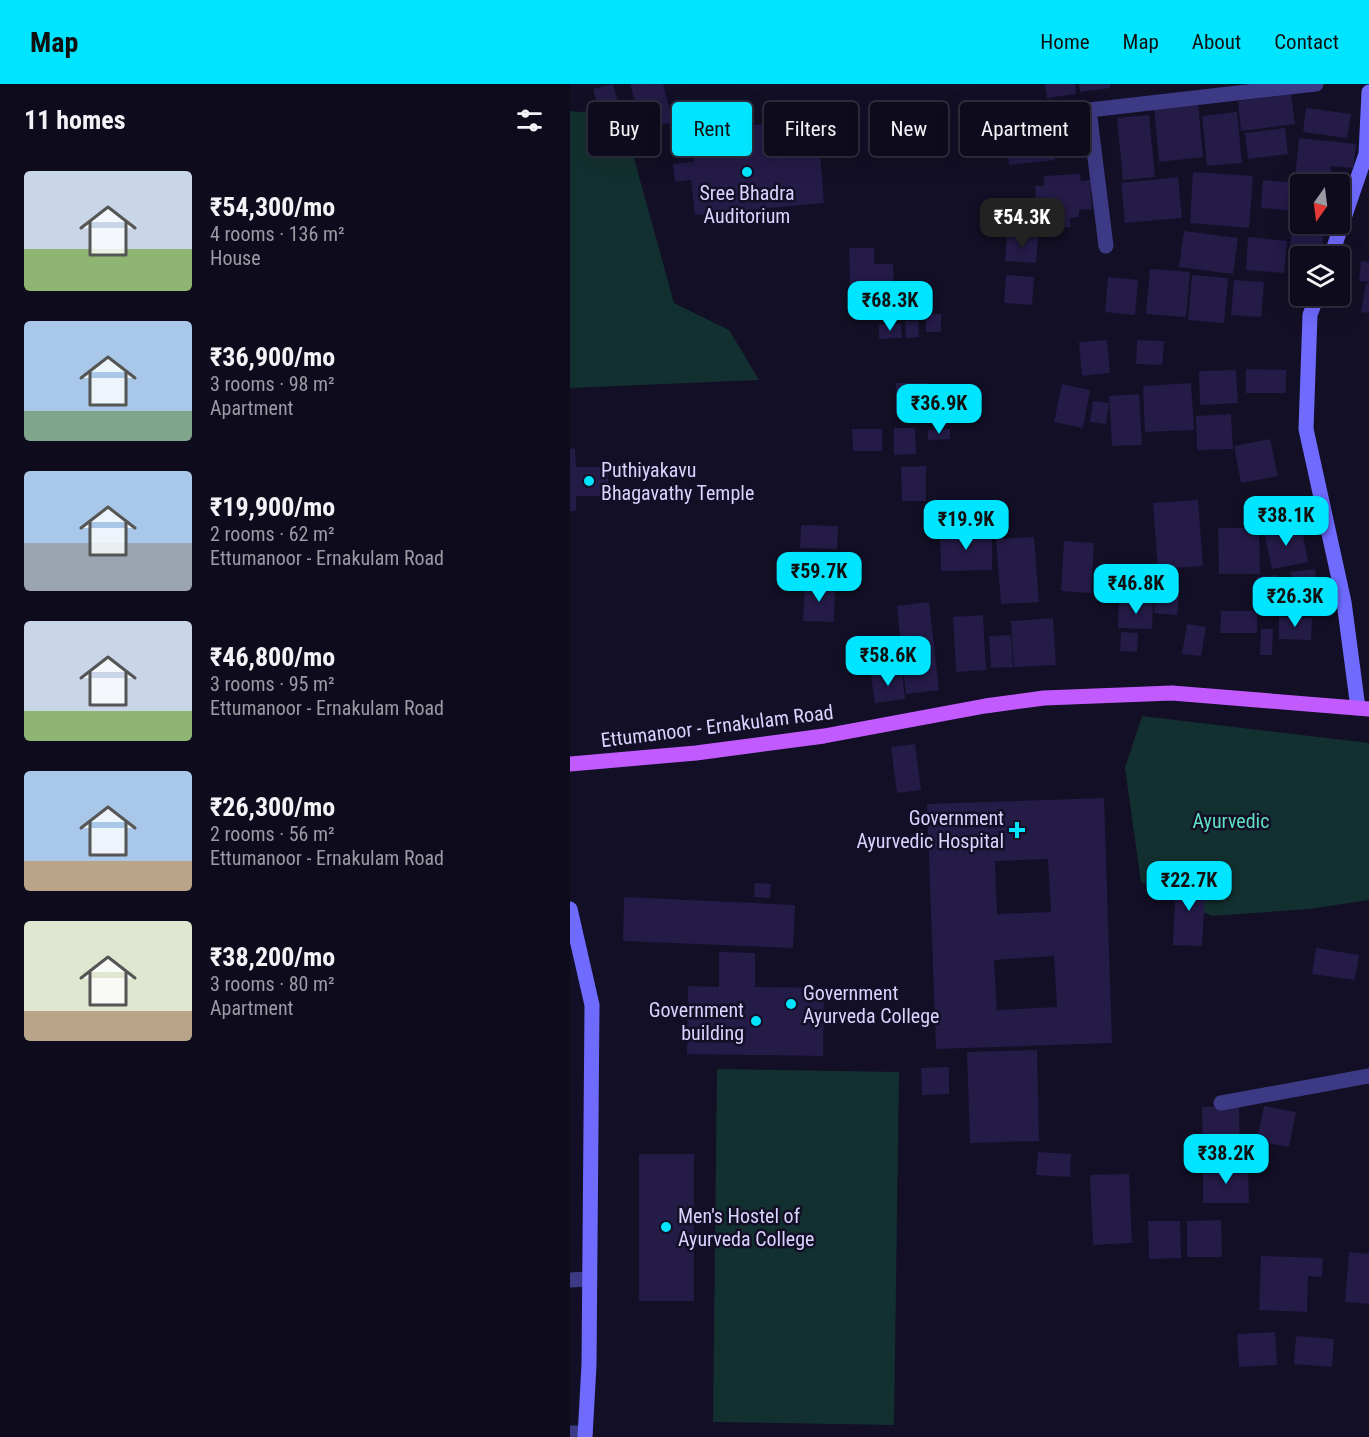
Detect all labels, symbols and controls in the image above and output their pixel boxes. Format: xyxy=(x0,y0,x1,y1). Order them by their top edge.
text: Map xyxy=(30,26,78,59)
text: Home xyxy=(1040,30,1090,54)
text: Map xyxy=(1123,30,1159,54)
text: About xyxy=(1192,30,1241,54)
text: Contact xyxy=(1274,30,1339,54)
chip: Buy xyxy=(588,102,660,156)
chip: Rent xyxy=(672,102,752,156)
chip: Filters xyxy=(764,102,858,156)
chip: New xyxy=(870,102,948,156)
chip: Apartment xyxy=(960,102,1090,156)
icon: filters xyxy=(513,104,546,137)
text: 11 homes xyxy=(24,105,126,135)
marker: Sree Bhadra Auditorium xyxy=(740,165,754,179)
north arrow xyxy=(1290,174,1350,234)
map controls xyxy=(1290,174,1350,306)
place label: Sree Bhadra Auditorium xyxy=(700,181,794,228)
text: ₹54,300/mo xyxy=(210,192,335,222)
icon: home xyxy=(72,195,144,267)
pin: ₹54.3K xyxy=(973,198,1071,249)
text: ₹54.3K xyxy=(994,205,1050,229)
text: 4 rooms · 136 m² xyxy=(210,222,345,246)
text: House xyxy=(210,246,261,270)
button: layers xyxy=(1290,246,1350,306)
pin: ₹68.3K xyxy=(841,281,939,332)
text: ₹68.3K xyxy=(862,288,918,312)
text: ₹36,900/mo xyxy=(210,342,335,372)
icon: home xyxy=(72,345,144,417)
text: 3 rooms · 98 m² xyxy=(210,372,335,396)
pin: ₹36.9K xyxy=(890,384,988,435)
text: ₹36.9K xyxy=(911,391,967,415)
text: Apartment xyxy=(210,396,294,420)
place label: Puthiyakavu Bhagavathy Temple xyxy=(601,458,754,505)
marker: Puthiyakavu Bhagavathy Temple xyxy=(582,474,596,488)
text: ₹19,900/mo xyxy=(210,492,335,522)
icon: home xyxy=(72,495,144,567)
pin: ₹38.1K xyxy=(1237,496,1335,547)
pin: ₹19.9K xyxy=(917,500,1015,551)
text: ₹38.1K xyxy=(1258,503,1314,527)
text: ₹19.9K xyxy=(938,507,994,531)
text: 2 rooms · 62 m² xyxy=(210,522,335,546)
text: Ettumanoor - Ernakulam Road xyxy=(210,546,444,570)
pin: ₹59.7K xyxy=(770,552,868,603)
text: ₹59.7K xyxy=(791,559,847,583)
pin: ₹46.8K xyxy=(1087,564,1185,615)
text: ₹46.8K xyxy=(1108,571,1164,595)
pin: ₹26.3K xyxy=(1246,577,1344,628)
text: ₹26.3K xyxy=(1267,584,1323,608)
pin: ₹58.6K xyxy=(839,636,937,687)
text: ₹46,800/mo xyxy=(210,642,335,672)
text: ₹58.6K xyxy=(860,643,916,667)
icon: home xyxy=(72,645,144,717)
text: 3 rooms · 95 m² xyxy=(210,672,335,696)
text: Ettumanoor - Ernakulam Road xyxy=(210,696,444,720)
street label: Ettumanoor - Ernakulam Road xyxy=(599,700,835,752)
text: ₹26,300/mo xyxy=(210,792,335,822)
icon: home xyxy=(72,795,144,867)
place label: Government Ayurvedic Hospital xyxy=(856,806,1004,853)
park label: Ayurvedic xyxy=(1193,809,1269,833)
marker: Government Ayurvedic Hospital xyxy=(1008,821,1026,839)
text: 2 rooms · 56 m² xyxy=(210,822,335,846)
text: Ettumanoor - Ernakulam Road xyxy=(210,846,444,870)
pin: ₹22.7K xyxy=(1140,861,1238,912)
text: ₹22.7K xyxy=(1161,868,1217,892)
text: ₹38,200/mo xyxy=(210,942,335,972)
icon: home xyxy=(72,945,144,1017)
text: 3 rooms · 80 m² xyxy=(210,972,335,996)
place label: Government Ayurveda College xyxy=(803,981,939,1028)
text: Apartment xyxy=(210,996,294,1020)
marker: Government Ayurveda College xyxy=(784,997,798,1011)
place label: Government building xyxy=(649,998,744,1045)
marker: Government building xyxy=(749,1014,763,1028)
pin: ₹38.2K xyxy=(1177,1134,1275,1185)
text: ₹38.2K xyxy=(1198,1141,1254,1165)
place label: Men's Hostel of Ayurveda College xyxy=(678,1204,814,1251)
marker: Men's Hostel of Ayurveda College xyxy=(659,1220,673,1234)

